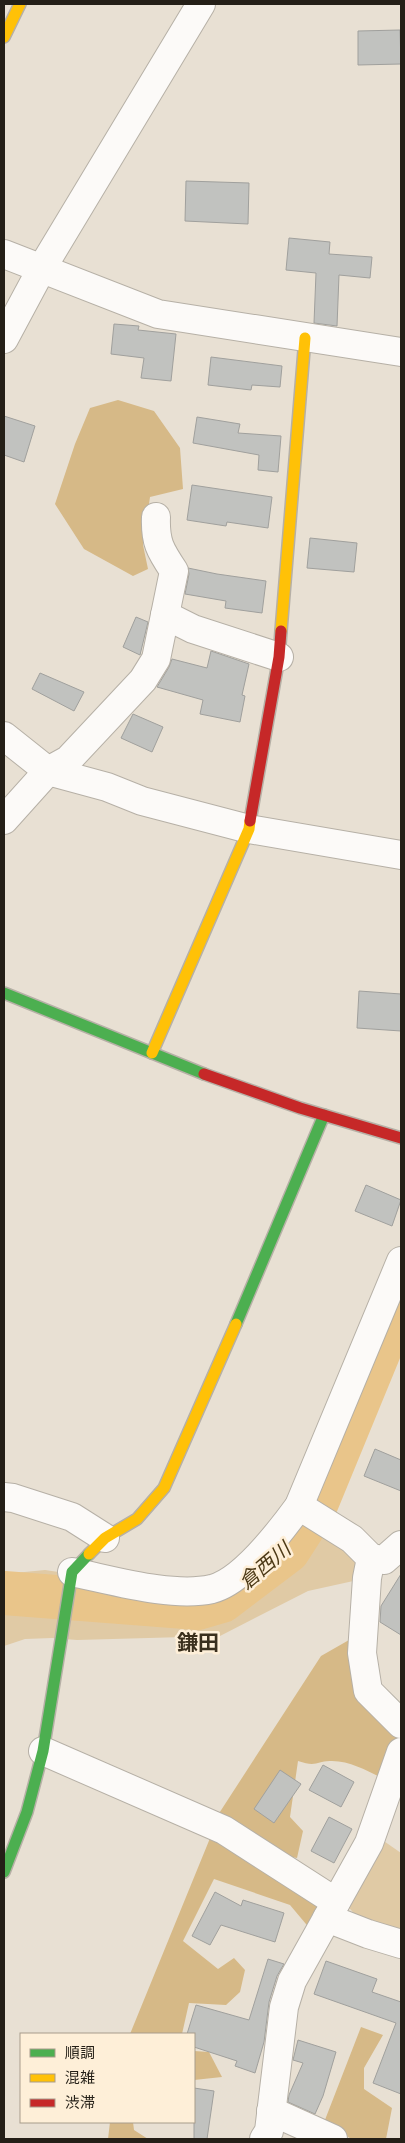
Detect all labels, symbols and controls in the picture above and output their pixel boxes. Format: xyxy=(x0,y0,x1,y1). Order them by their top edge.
water label: 倉西川 xyxy=(235,1537,297,1594)
district label: 鎌田 xyxy=(177,1631,219,1655)
legend xyxy=(20,2033,195,2123)
text: 順調 xyxy=(65,2044,95,2062)
text: 混雑 xyxy=(65,2069,95,2087)
text: 渋滞 xyxy=(65,2094,95,2112)

